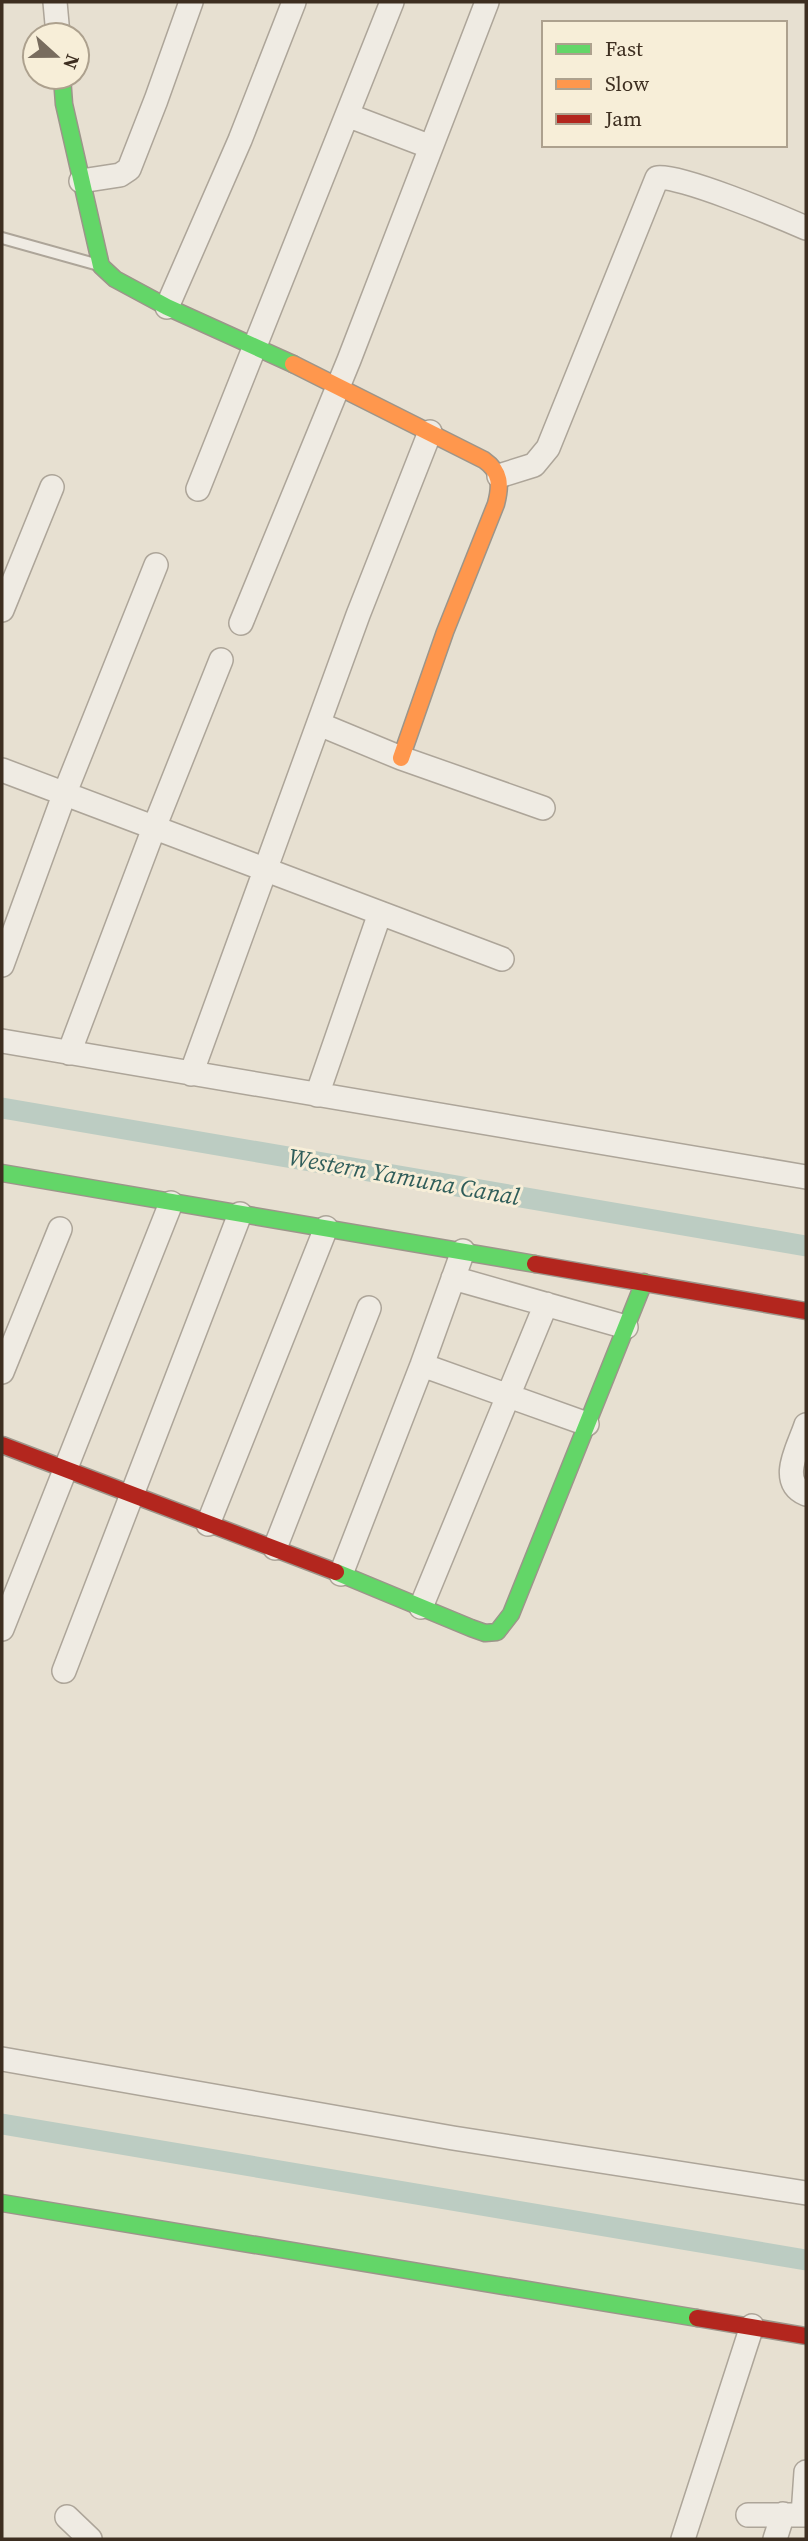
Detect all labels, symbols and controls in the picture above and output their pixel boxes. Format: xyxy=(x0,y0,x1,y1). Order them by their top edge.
north arrow xyxy=(21,21,91,91)
legend xyxy=(542,21,787,147)
text: Fast xyxy=(605,34,643,63)
text: N xyxy=(57,51,86,73)
text: Slow xyxy=(605,69,649,98)
text: Jam xyxy=(604,104,642,133)
water label: Western Yamuna Canal xyxy=(286,1140,523,1213)

